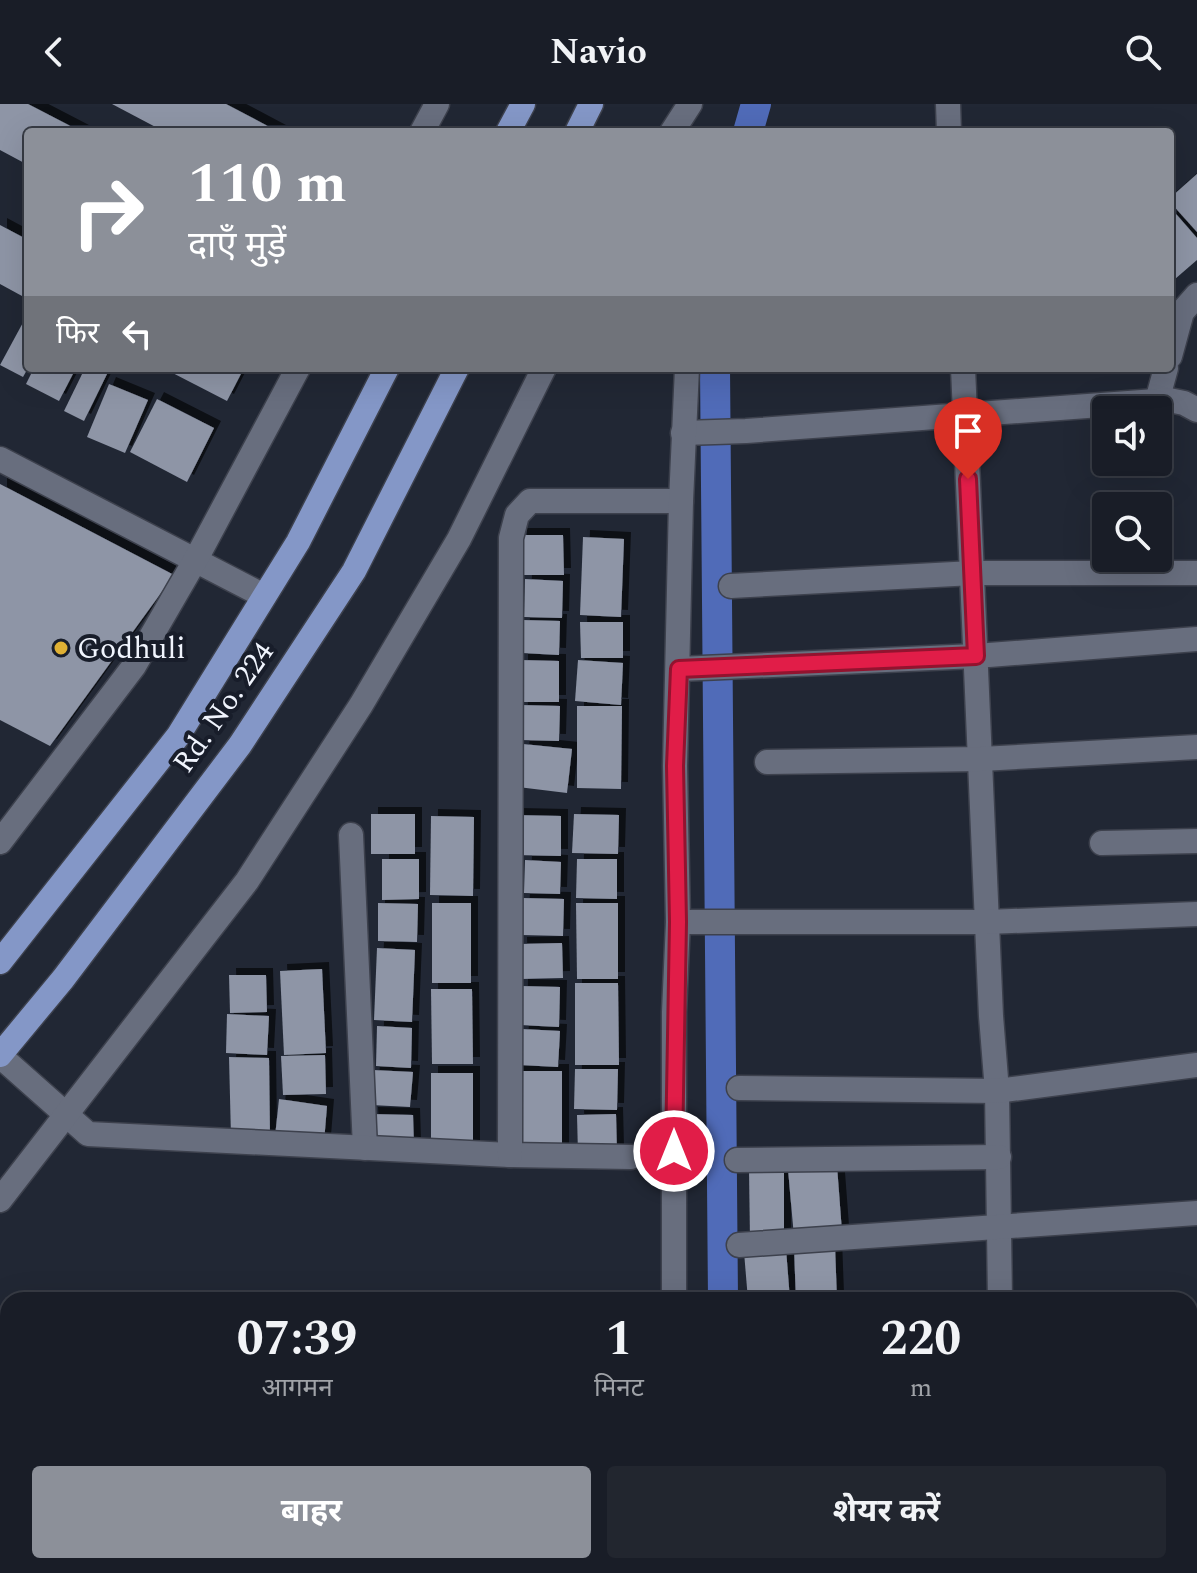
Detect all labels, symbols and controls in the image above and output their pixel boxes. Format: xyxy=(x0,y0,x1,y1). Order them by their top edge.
text: Navio xyxy=(550,25,647,80)
icon: back xyxy=(32,30,76,74)
icon: search xyxy=(1121,30,1165,74)
text: 110 m xyxy=(188,142,347,227)
icon: right xyxy=(56,160,160,264)
text: दाएँ मुड़ें xyxy=(188,219,286,274)
text: फिर xyxy=(56,311,99,357)
icon: left xyxy=(115,312,159,356)
map controls xyxy=(1092,396,1172,572)
button: sound xyxy=(1092,396,1172,476)
pin xyxy=(934,397,1002,479)
icon: arrive xyxy=(946,409,990,453)
button: search xyxy=(1092,492,1172,572)
place label: Godhuli xyxy=(77,626,186,672)
street label: Rd. No. 224 xyxy=(162,632,286,783)
marker: Godhuli xyxy=(52,639,70,657)
position arrow xyxy=(632,1109,716,1193)
text: 07:39 xyxy=(237,1303,357,1376)
text: 1 xyxy=(605,1303,632,1376)
text: 220 xyxy=(880,1303,961,1376)
text: आगमन xyxy=(261,1368,333,1408)
text: मिनट xyxy=(594,1368,644,1408)
text: m xyxy=(910,1368,932,1408)
button: बाहर xyxy=(32,1466,591,1558)
button: शेयर करें xyxy=(607,1466,1166,1558)

